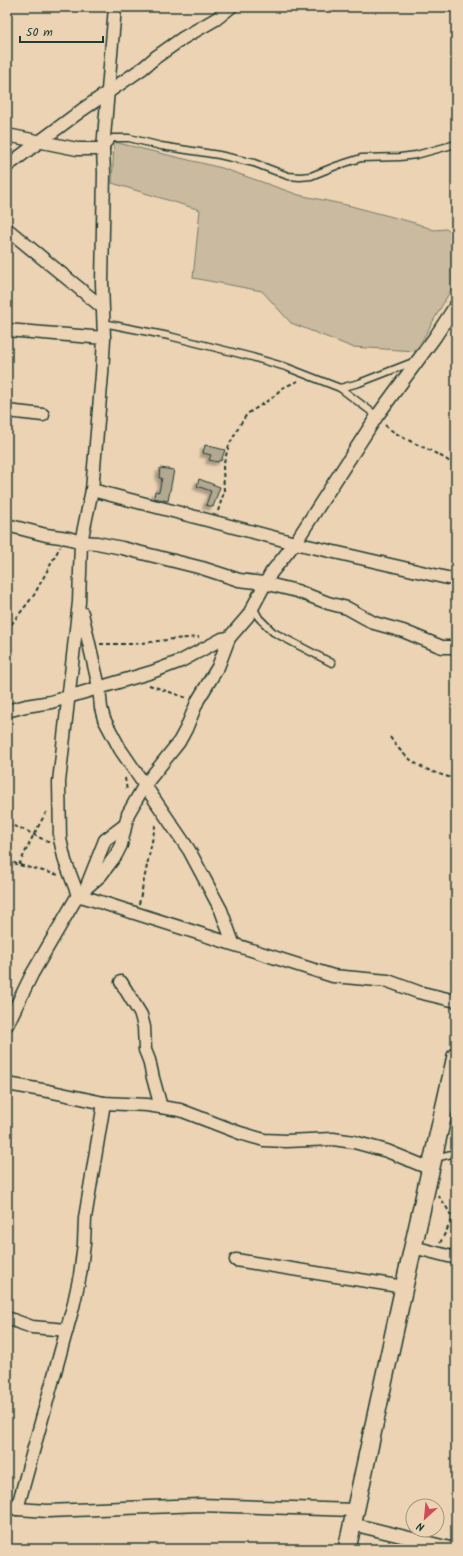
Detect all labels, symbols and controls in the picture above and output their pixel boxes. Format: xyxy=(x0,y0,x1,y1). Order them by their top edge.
scale bar xyxy=(20,18,103,44)
text: 50 m xyxy=(26,23,53,42)
north arrow xyxy=(405,1498,445,1538)
text: N xyxy=(414,1516,428,1536)

